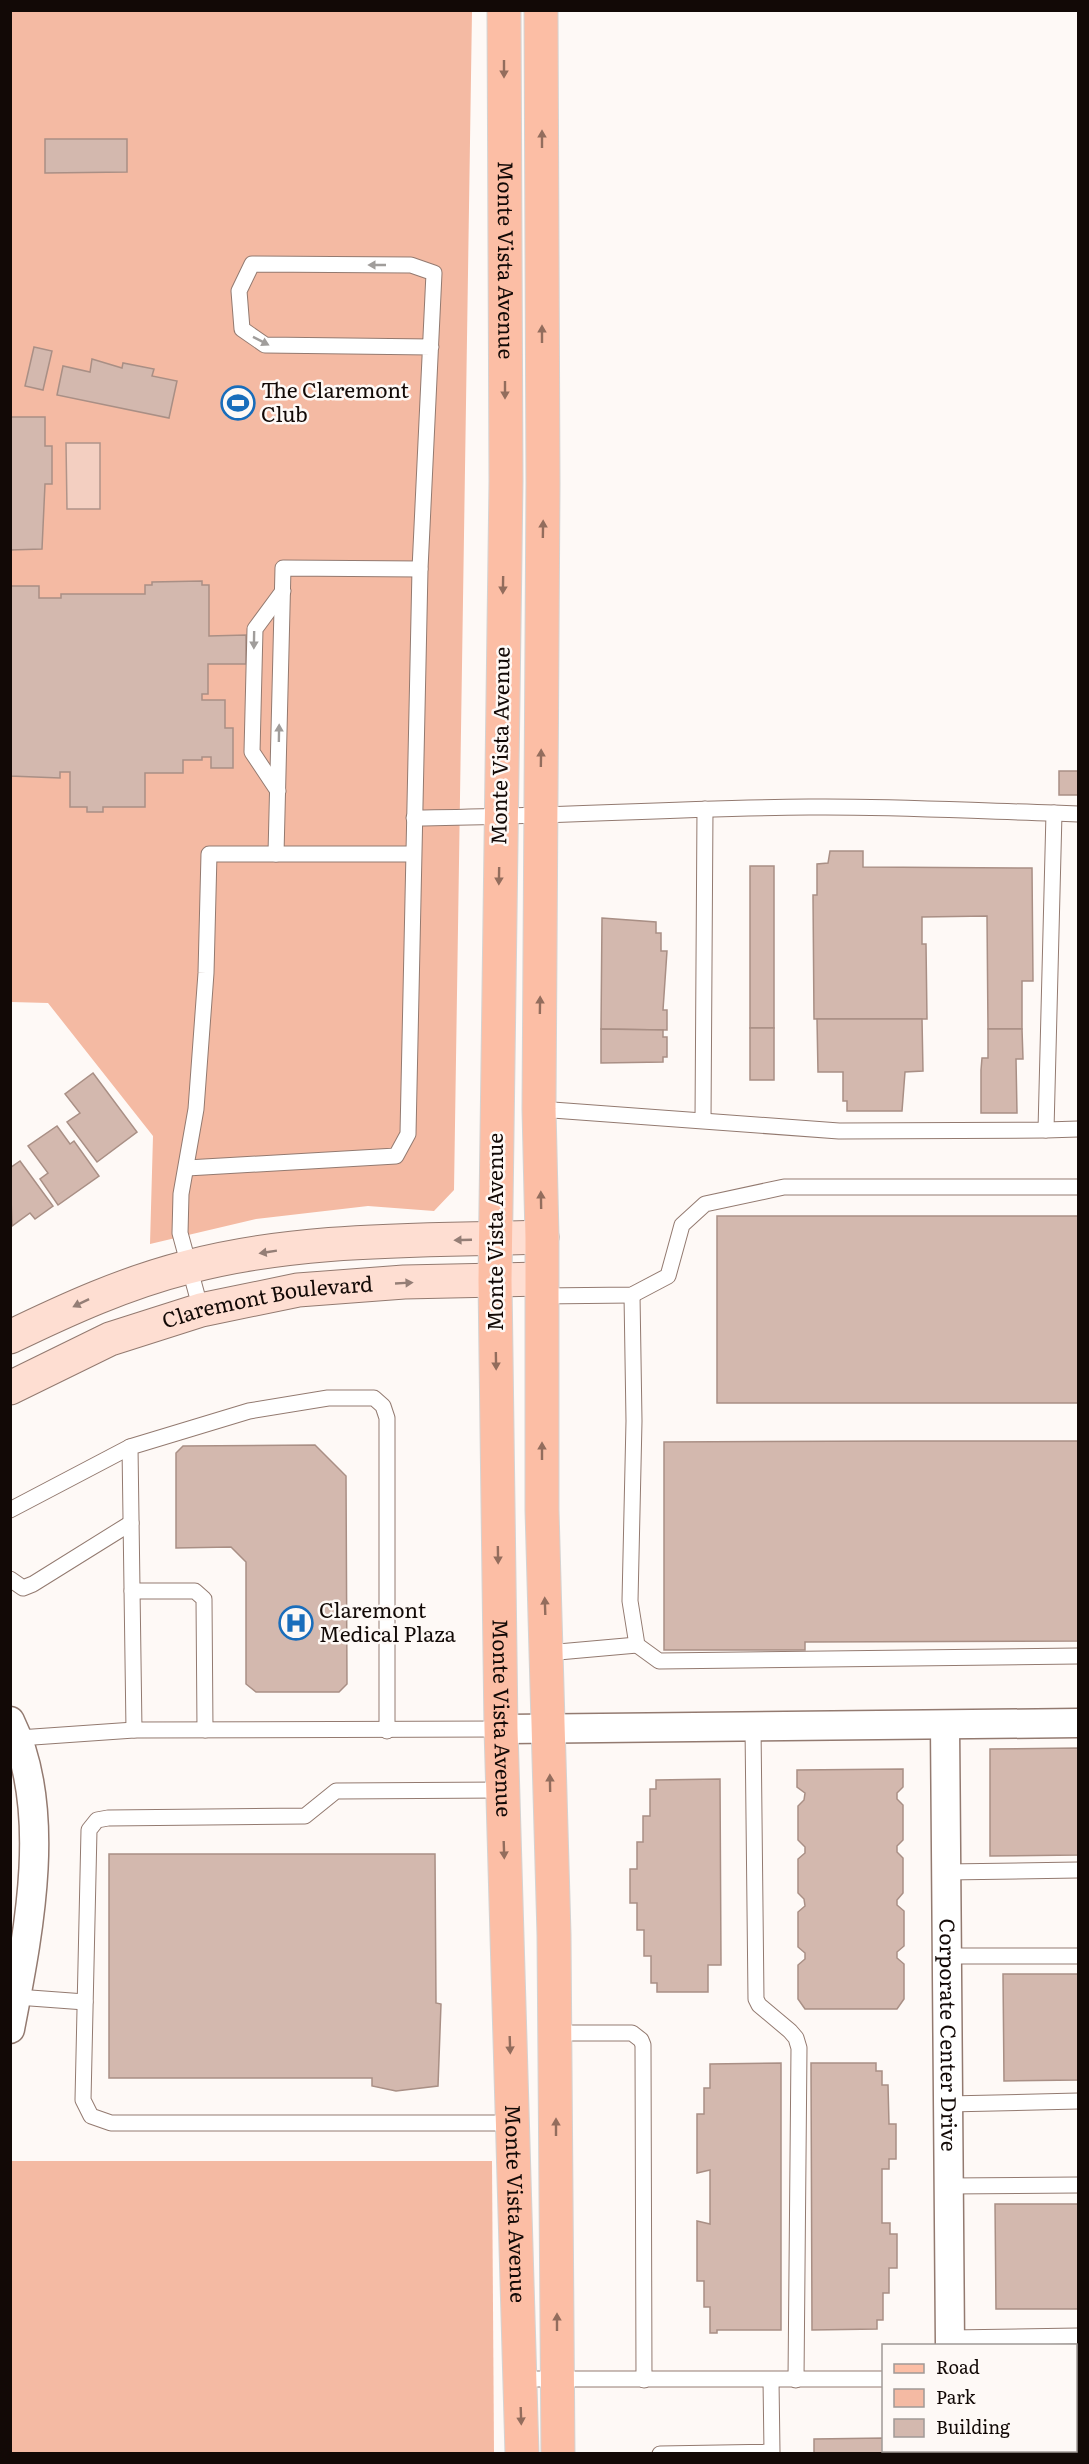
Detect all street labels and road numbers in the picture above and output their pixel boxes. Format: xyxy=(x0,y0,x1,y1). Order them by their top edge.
street label: Monte Vista Avenue xyxy=(492,161,523,359)
street label: Monte Vista Avenue xyxy=(481,646,516,845)
street label: Monte Vista Avenue xyxy=(478,1133,509,1331)
street label: Claremont Boulevard xyxy=(158,1266,374,1335)
street label: Monte Vista Avenue xyxy=(487,1618,522,1818)
street label: Corporate Center Drive xyxy=(934,1918,966,2152)
street label: Monte Vista Avenue xyxy=(499,2104,536,2303)

